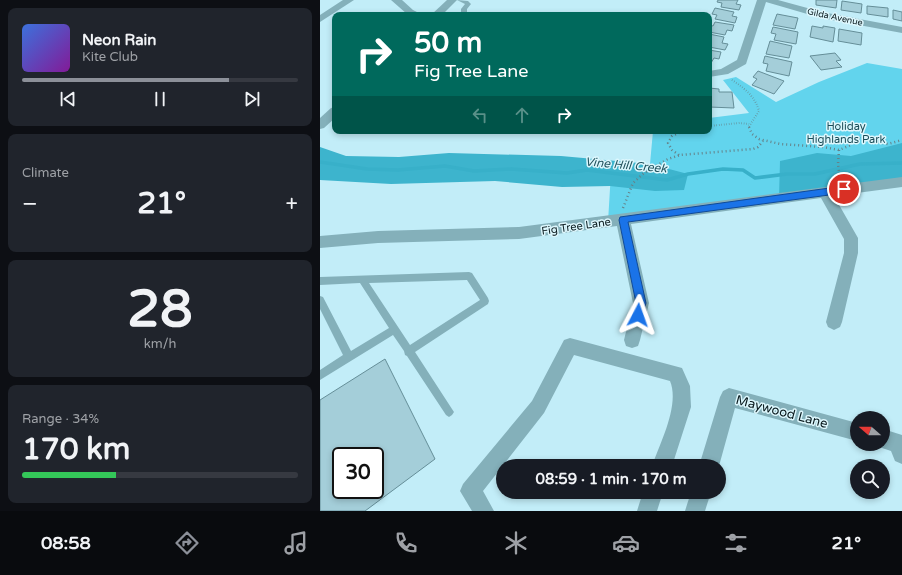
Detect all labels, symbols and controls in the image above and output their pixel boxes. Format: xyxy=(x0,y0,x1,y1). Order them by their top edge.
street label: Gilda Avenue xyxy=(806,6,864,29)
text: 50 m xyxy=(414,26,482,60)
icon: right xyxy=(348,28,400,80)
text: Neon Rain xyxy=(82,31,156,49)
text: Kite Club xyxy=(82,49,138,65)
text: Fig Tree Lane xyxy=(414,60,528,82)
icon: previous xyxy=(57,88,79,110)
icon: pause xyxy=(149,88,171,110)
icon: next xyxy=(241,88,263,110)
icon: left xyxy=(469,104,491,126)
icon: ahead xyxy=(511,104,533,126)
icon: right xyxy=(553,104,575,126)
park label: Holiday Highlands Park xyxy=(807,120,885,146)
water label: Vine Hill Creek xyxy=(584,154,669,176)
text: Climate xyxy=(22,165,69,181)
pin xyxy=(827,172,861,206)
icon: arrive xyxy=(833,178,855,200)
text: 21° xyxy=(137,185,186,222)
text: − xyxy=(22,191,38,217)
text: + xyxy=(286,191,298,217)
street label: Fig Tree Lane xyxy=(541,215,612,238)
text: 28 xyxy=(127,278,193,341)
position arrow xyxy=(617,294,659,336)
text: km/h xyxy=(144,336,176,352)
street label: Maywood Lane xyxy=(734,392,829,432)
text: Range · 34% xyxy=(22,411,99,427)
north arrow xyxy=(850,411,890,451)
map controls xyxy=(850,411,890,499)
text: 170 km xyxy=(22,431,130,468)
speed limit sign: 30 xyxy=(332,447,384,499)
button: search xyxy=(850,459,890,499)
text: 08:59 · 1 min · 170 m xyxy=(536,470,686,488)
icon: directions xyxy=(173,529,201,557)
icon: music xyxy=(282,529,310,557)
icon: phone xyxy=(392,529,420,557)
icon: climate xyxy=(502,529,530,557)
icon: car xyxy=(612,529,640,557)
icon: filters xyxy=(722,529,750,557)
text: 08:58 xyxy=(41,532,91,554)
text: 21° xyxy=(832,532,861,554)

